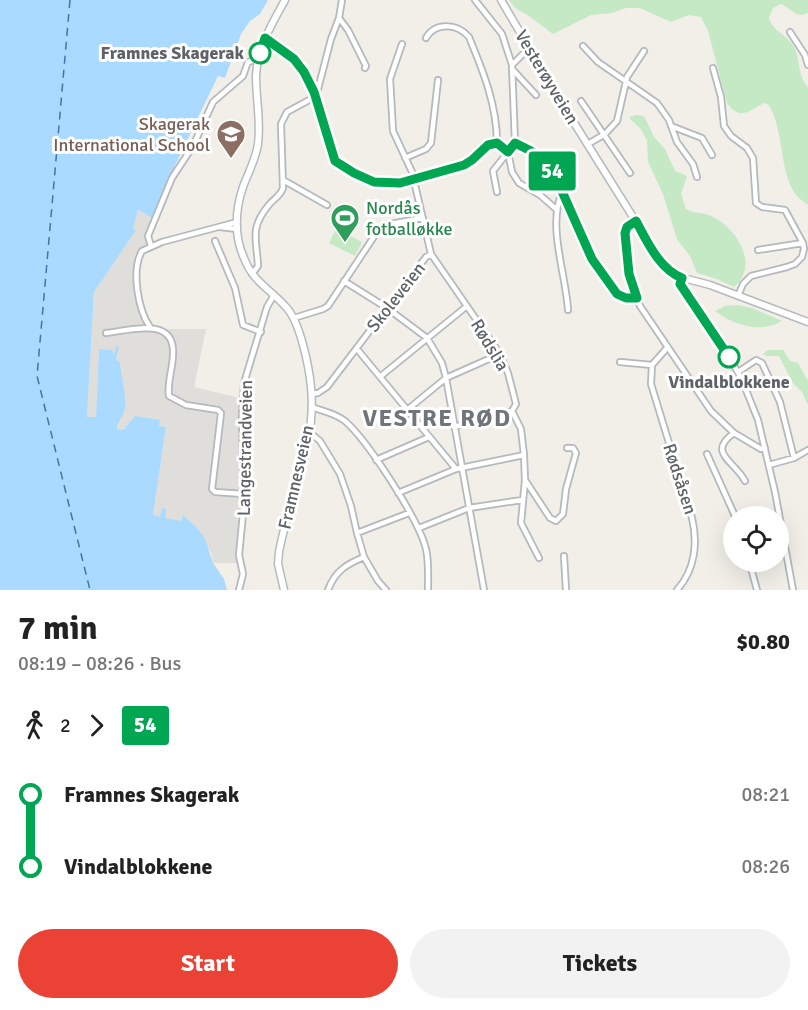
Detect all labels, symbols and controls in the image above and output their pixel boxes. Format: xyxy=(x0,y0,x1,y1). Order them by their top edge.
street label: Vesterøyveien xyxy=(510,26,584,128)
place label: Framnes Skagerak xyxy=(101,42,245,64)
marker: Framnes Skagerak xyxy=(249,42,271,64)
place label: Skagerak International School xyxy=(53,113,210,156)
school or university icon: Skagerak International School xyxy=(215,118,247,160)
line badge: 54 xyxy=(525,152,579,190)
text: 54 xyxy=(541,158,563,184)
place label: Nordås fotballøkke xyxy=(366,197,452,240)
sports icon: Nordås fotballøkke xyxy=(329,202,361,244)
street label: Skoleveien xyxy=(362,258,430,336)
street label: Rødslia xyxy=(466,315,514,375)
marker: Vindalblokkene xyxy=(718,346,740,368)
place label: Vindalblokkene xyxy=(668,371,790,393)
street label: Langestrandveien xyxy=(233,380,257,516)
district label: VESTRE RØD xyxy=(363,403,511,433)
street label: Framnesveien xyxy=(273,423,319,531)
street label: Rødsåsen xyxy=(658,441,702,517)
map controls xyxy=(723,506,789,572)
button: locate xyxy=(723,506,789,572)
text: 7 min xyxy=(18,608,98,649)
text: $0.80 xyxy=(736,628,790,655)
text: 08:19 – 08:26 · Bus xyxy=(18,651,181,676)
icon: walk xyxy=(18,709,51,742)
icon: forward xyxy=(80,709,113,742)
text: 54 xyxy=(134,712,157,738)
text: 2 xyxy=(60,713,71,738)
text: Framnes Skagerak xyxy=(64,781,239,808)
text: 08:21 xyxy=(741,782,790,807)
text: Vindalblokkene xyxy=(64,853,212,880)
text: 08:26 xyxy=(741,854,790,879)
button: Start xyxy=(18,929,398,998)
button: Tickets xyxy=(410,929,790,998)

